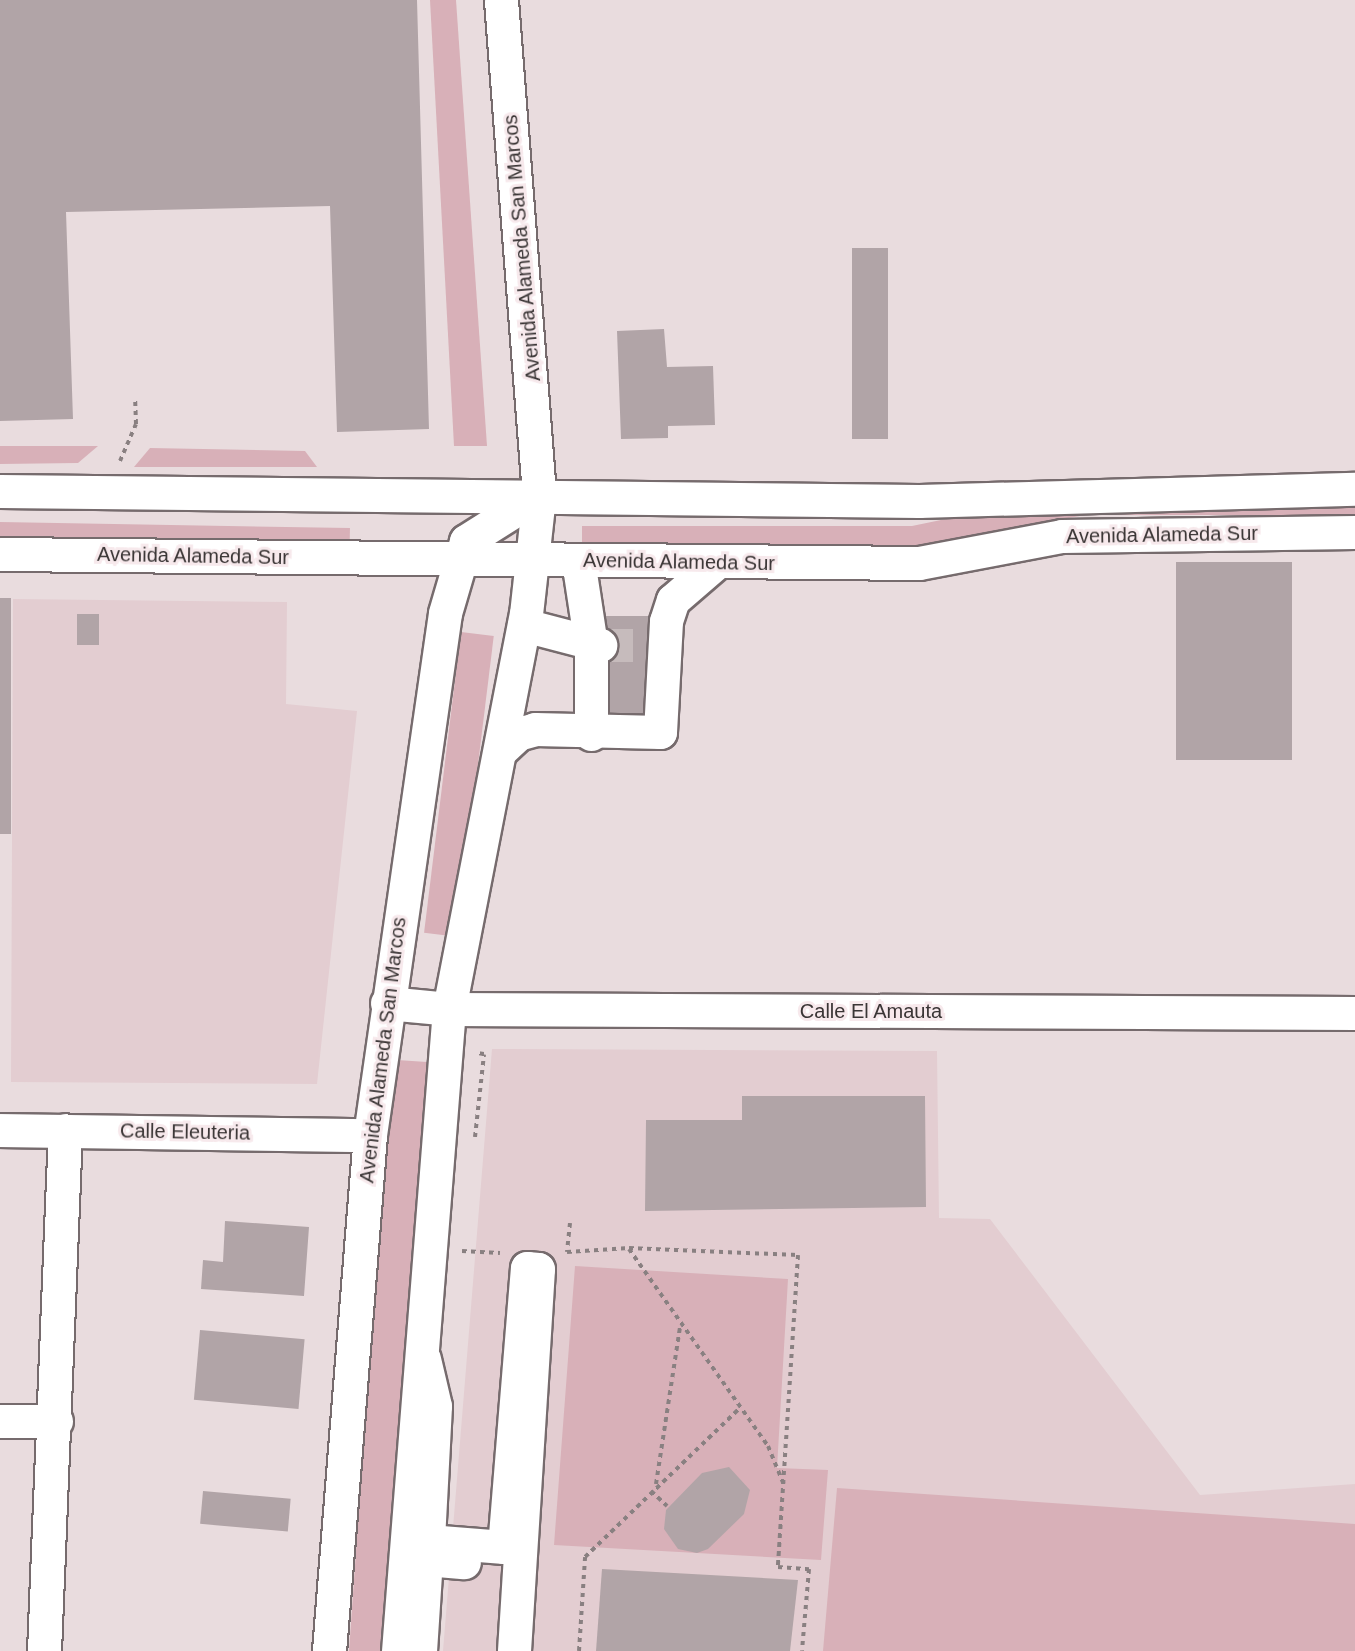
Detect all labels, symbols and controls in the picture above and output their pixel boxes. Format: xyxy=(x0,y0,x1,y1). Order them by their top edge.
street label: Avenida Alameda San Marcos xyxy=(498,113,546,383)
street label: Avenida Alameda Sur xyxy=(1065,521,1259,549)
street label: Avenida Alameda Sur xyxy=(96,542,290,570)
street label: Avenida Alameda Sur xyxy=(582,548,776,576)
street label: Avenida Alameda San Marcos xyxy=(355,915,411,1185)
street label: Calle El Amauta xyxy=(799,999,943,1023)
street label: Calle Eleuteria xyxy=(120,1119,250,1145)

